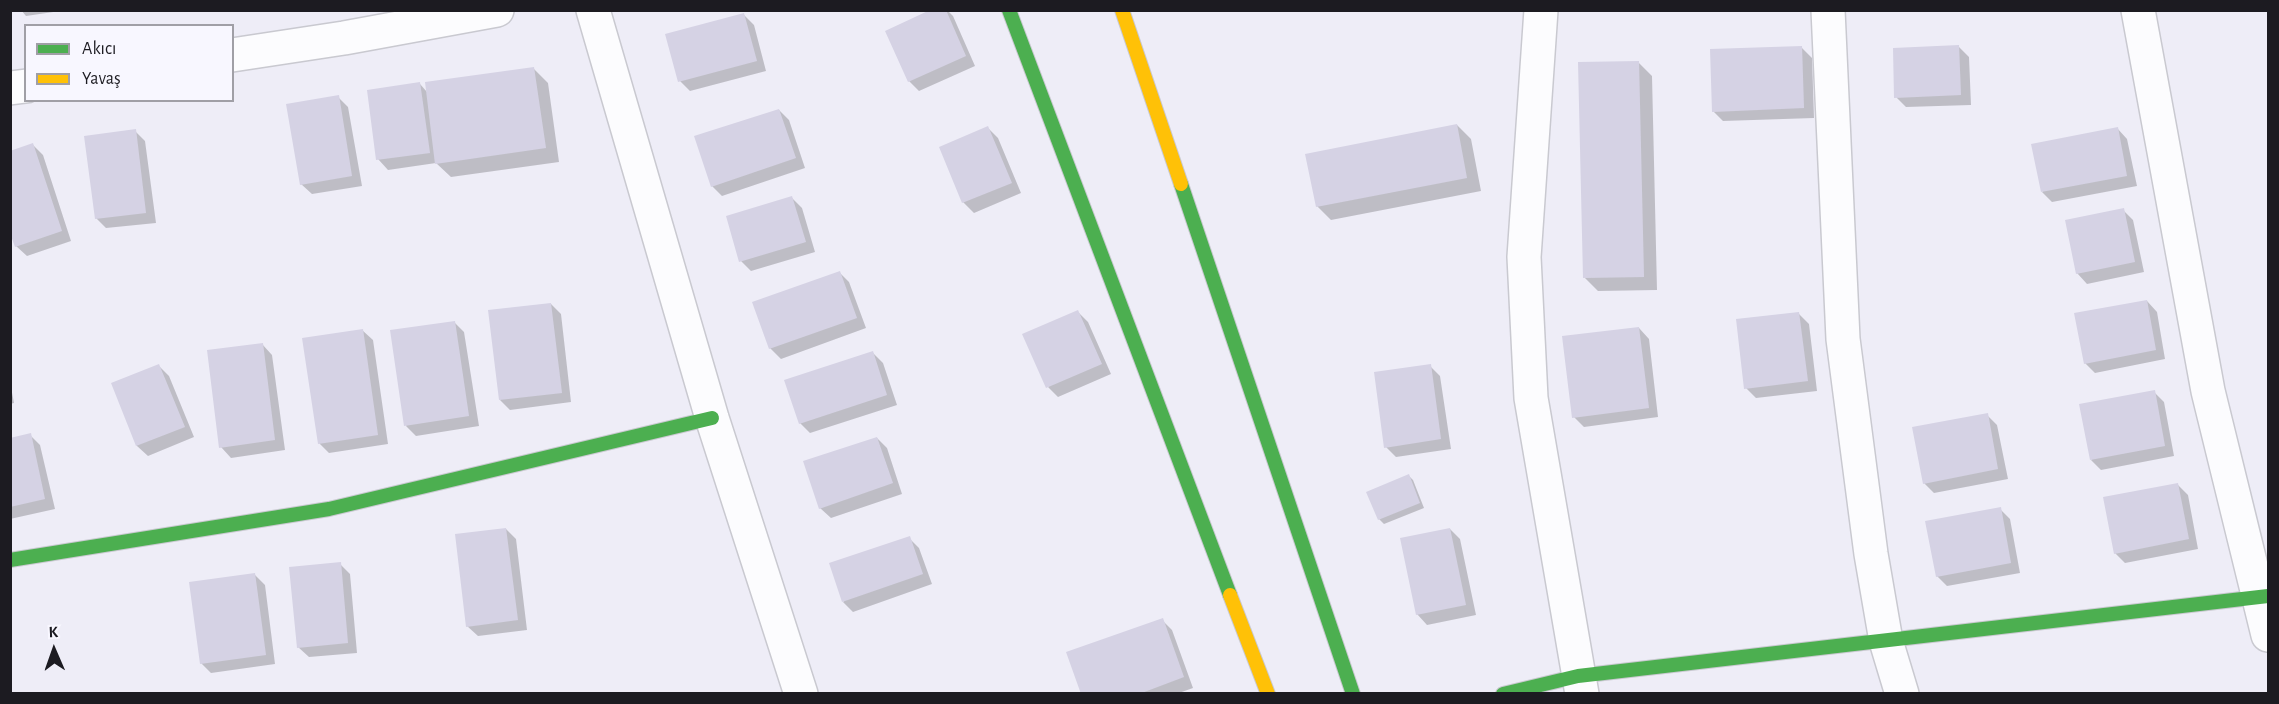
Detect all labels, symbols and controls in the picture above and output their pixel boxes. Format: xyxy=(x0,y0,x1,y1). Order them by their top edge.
legend xyxy=(24,24,234,102)
text: Akıcı xyxy=(82,40,116,58)
text: Yavaş xyxy=(82,70,121,88)
north arrow xyxy=(24,620,84,680)
text: K xyxy=(48,624,58,640)

